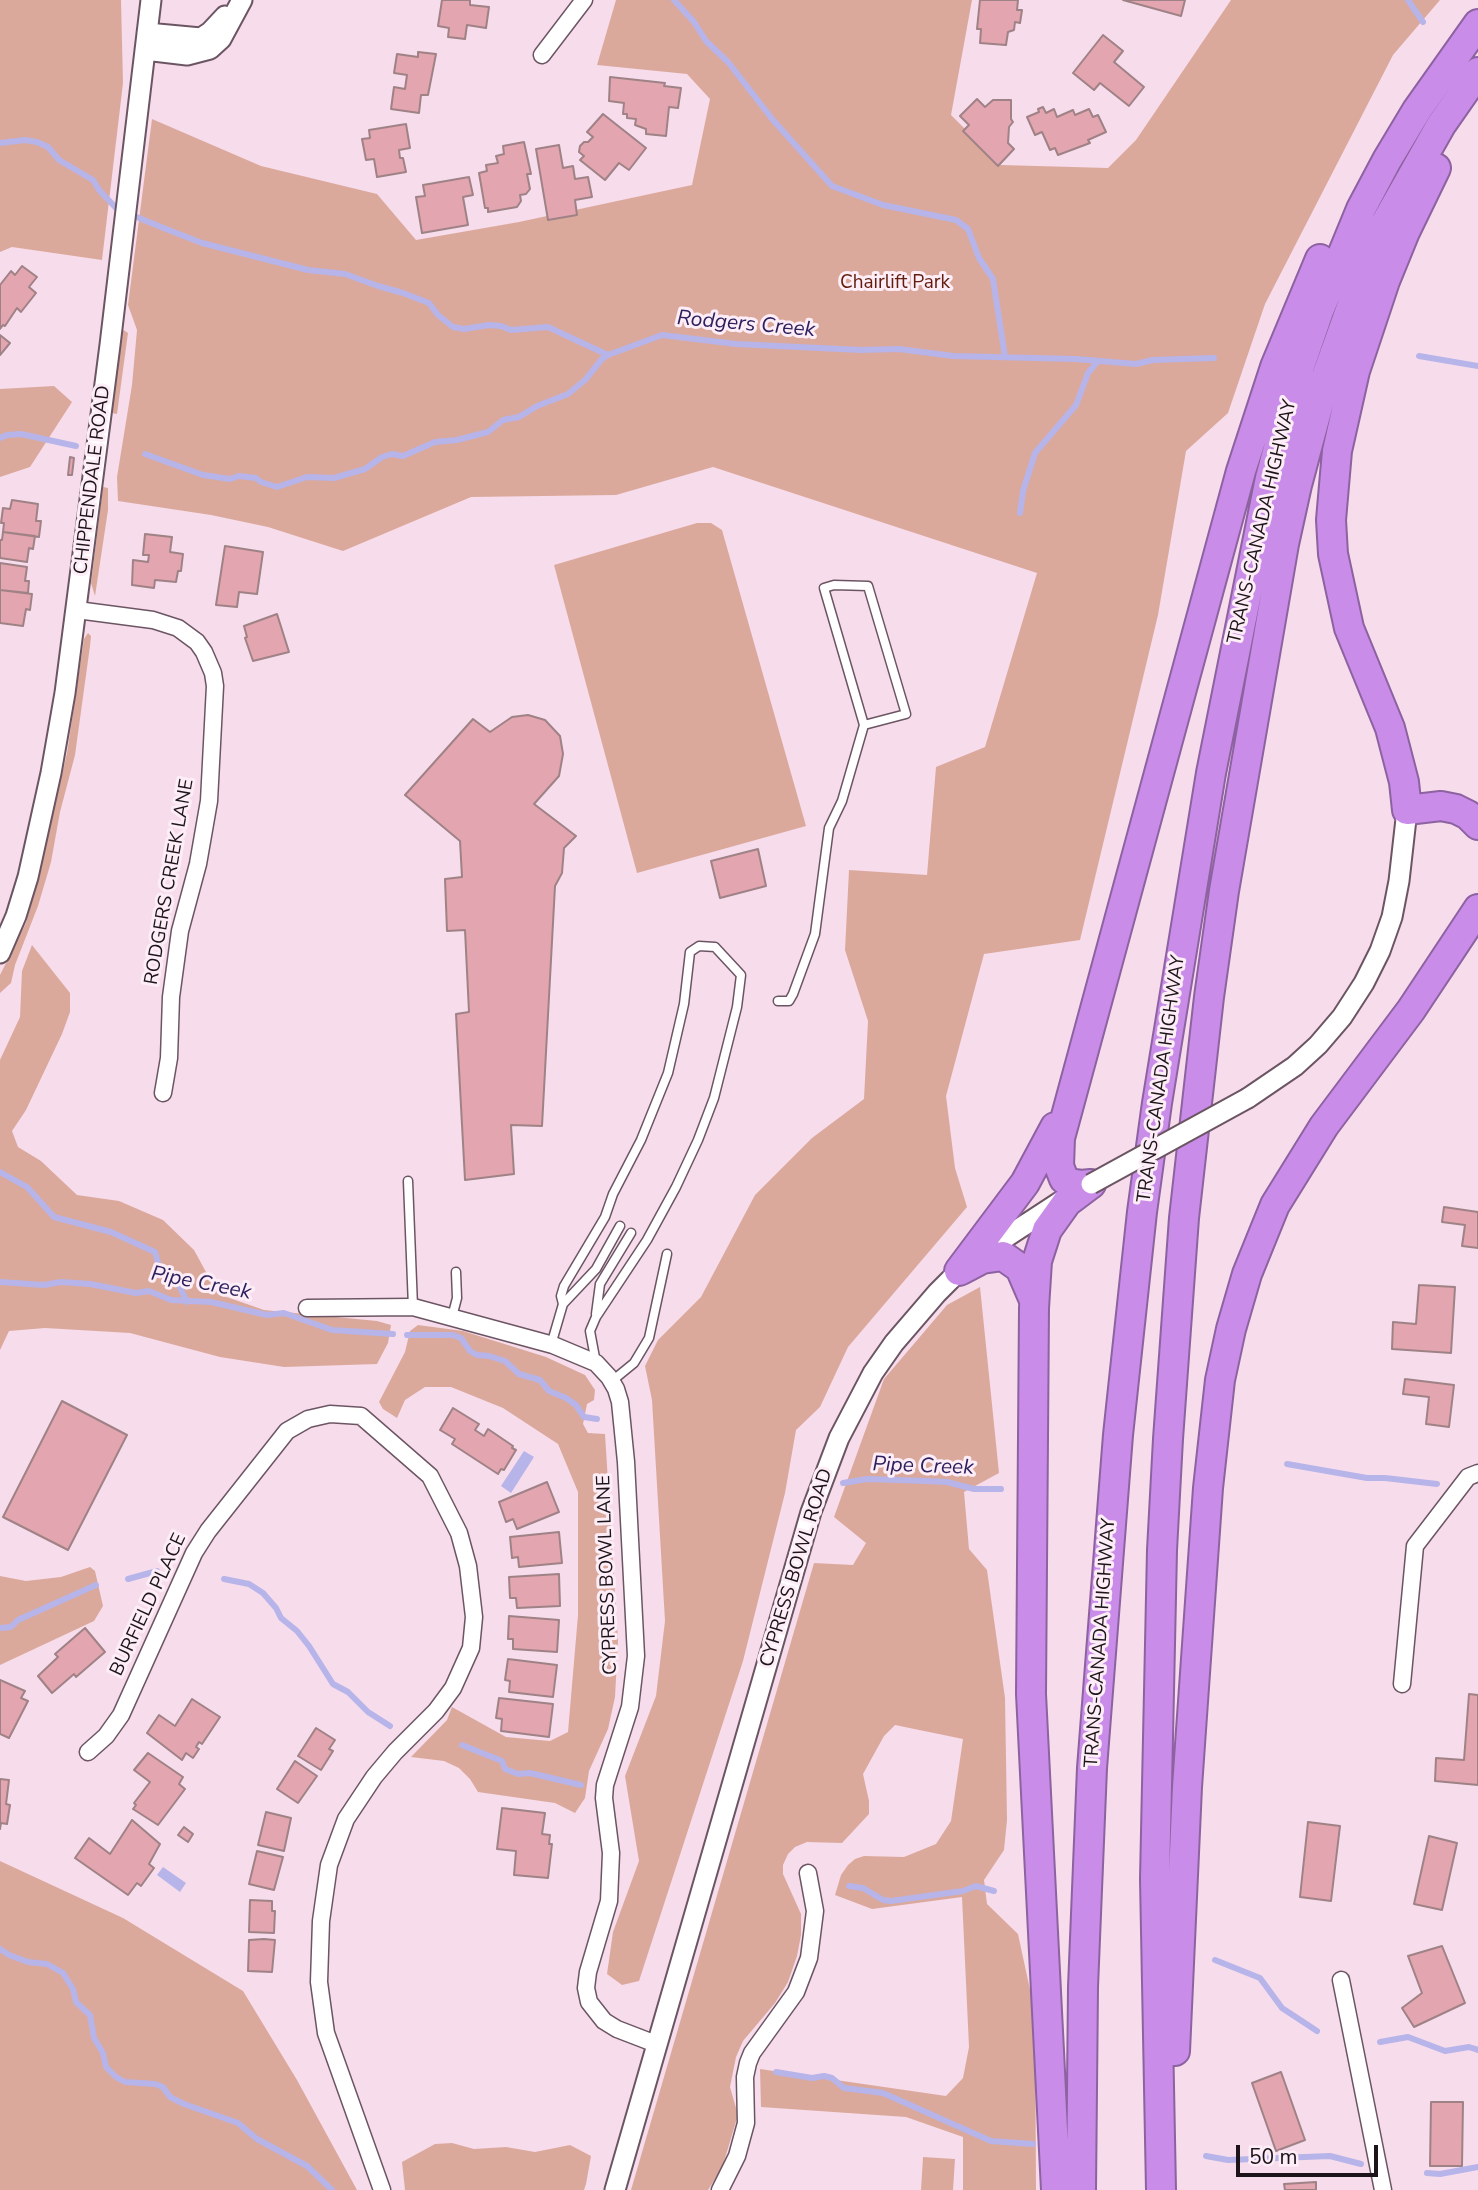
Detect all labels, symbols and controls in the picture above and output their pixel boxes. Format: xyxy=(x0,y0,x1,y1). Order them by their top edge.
park label: Chairlift Park xyxy=(840,272,950,294)
water label: Rodgers Creek xyxy=(676,306,816,344)
street label: CHIPPENDALE ROAD xyxy=(70,384,116,576)
street label: TRANS-CANADA HIGHWAY xyxy=(1224,398,1302,646)
street label: RODGERS CREEK LANE xyxy=(141,777,199,987)
street label: TRANS-CANADA HIGHWAY xyxy=(1133,954,1191,1204)
water label: Pipe Creek xyxy=(149,1262,253,1306)
water label: Pipe Creek xyxy=(872,1453,974,1481)
street label: CYPRESS BOWL ROAD xyxy=(756,1466,838,1670)
street label: CYPRESS BOWL LANE xyxy=(593,1475,623,1675)
street label: TRANS-CANADA HIGHWAY xyxy=(1081,1518,1121,1768)
street label: BURFIELD PLACE xyxy=(106,1530,192,1680)
scale bar xyxy=(1240,2130,1382,2174)
text: 50 m xyxy=(1249,2143,1298,2171)

